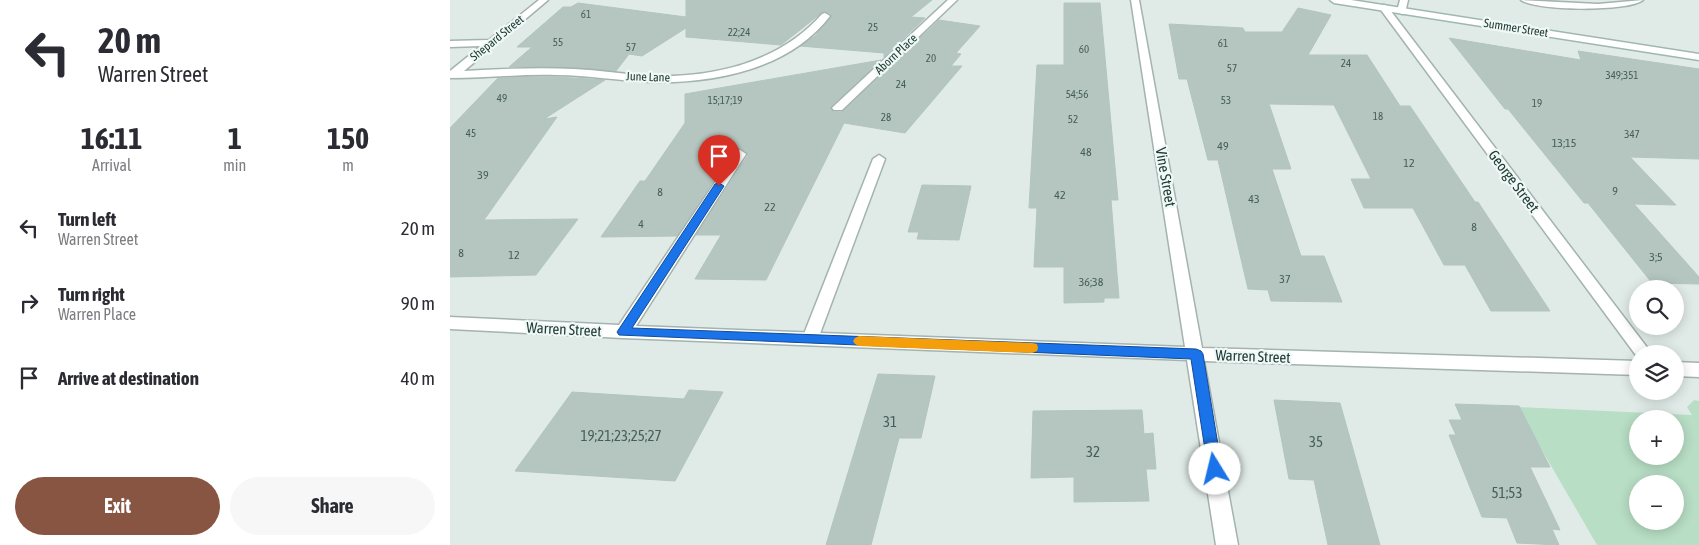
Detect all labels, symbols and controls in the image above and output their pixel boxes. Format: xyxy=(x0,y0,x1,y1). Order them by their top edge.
house number: 61 xyxy=(581,8,591,20)
street label: Shepard Street xyxy=(467,12,527,64)
street label: Summer Street xyxy=(1483,16,1550,40)
icon: left xyxy=(15,20,80,85)
text: 20 m xyxy=(98,20,161,60)
house number: 25 xyxy=(868,21,878,33)
house number: 22;24 xyxy=(728,26,750,38)
street label: Aborn Place xyxy=(872,31,920,77)
house number: 55 xyxy=(553,36,563,48)
house number: 61 xyxy=(1218,37,1228,49)
house number: 57 xyxy=(626,41,636,53)
house number: 60 xyxy=(1079,43,1089,55)
house number: 20 xyxy=(926,52,936,64)
house number: 24 xyxy=(1341,57,1351,69)
text: Warren Street xyxy=(98,61,208,87)
house number: 57 xyxy=(1227,62,1237,74)
street label: June Lane xyxy=(626,69,670,85)
house number: 349;351 xyxy=(1606,69,1638,81)
house number: 24 xyxy=(896,78,906,90)
house number: 54;56 xyxy=(1066,88,1088,100)
house number: 49 xyxy=(497,92,507,104)
house number: 15;17;19 xyxy=(708,94,742,106)
house number: 53 xyxy=(1221,94,1231,106)
house number: 19 xyxy=(1532,97,1542,109)
house number: 18 xyxy=(1373,110,1383,122)
house number: 28 xyxy=(881,111,891,123)
house number: 52 xyxy=(1068,113,1078,125)
text: 16:11 xyxy=(81,121,142,155)
text: 1 xyxy=(228,121,242,155)
text: 150 xyxy=(327,121,369,155)
house number: 45 xyxy=(466,127,476,139)
house number: 347 xyxy=(1624,128,1640,140)
pin xyxy=(698,135,740,186)
house number: 13;15 xyxy=(1552,136,1576,150)
house number: 49 xyxy=(1217,139,1229,153)
icon: arrive xyxy=(705,142,733,170)
house number: 48 xyxy=(1080,145,1092,159)
street label: Vine Street xyxy=(1152,146,1180,208)
street label: George Street xyxy=(1485,146,1543,216)
text: Arrival xyxy=(92,156,131,174)
text: min xyxy=(223,156,246,174)
text: m xyxy=(342,156,354,174)
house number: 12 xyxy=(1403,156,1415,170)
house number: 39 xyxy=(477,168,489,182)
house number: 9 xyxy=(1612,184,1618,198)
house number: 8 xyxy=(657,185,663,199)
house number: 42 xyxy=(1054,188,1066,202)
house number: 43 xyxy=(1248,192,1260,206)
house number: 22 xyxy=(764,200,776,214)
text: Turn left xyxy=(58,208,116,230)
icon: left xyxy=(15,214,43,242)
text: 20 m xyxy=(401,217,435,239)
house number: 4 xyxy=(638,217,644,231)
house number: 8 xyxy=(1471,220,1477,234)
text: Warren Street xyxy=(58,230,138,248)
house number: 8 xyxy=(458,246,464,260)
house number: 12 xyxy=(508,248,520,262)
house number: 3;5 xyxy=(1649,250,1663,264)
house number: 37 xyxy=(1279,272,1291,286)
house number: 36;38 xyxy=(1079,275,1104,289)
map controls xyxy=(1629,280,1684,530)
button: search xyxy=(1629,280,1684,335)
text: Turn right xyxy=(58,283,125,305)
icon: right xyxy=(15,289,43,317)
text: 90 m xyxy=(401,292,435,314)
text: Warren Place xyxy=(58,305,136,323)
street label: Warren Street xyxy=(526,319,602,339)
button: layers xyxy=(1629,345,1684,400)
street label: Warren Street xyxy=(1215,346,1291,366)
icon: arrive xyxy=(15,364,43,392)
text: Arrive at destination xyxy=(58,367,199,389)
text: 40 m xyxy=(401,367,435,389)
button: + xyxy=(1629,410,1684,465)
house number: 31 xyxy=(883,413,897,430)
house number: 19;21;23;25;27 xyxy=(580,427,662,444)
house number: 35 xyxy=(1309,433,1323,450)
position arrow xyxy=(1188,442,1240,494)
house number: 32 xyxy=(1086,443,1100,460)
button: − xyxy=(1629,475,1684,530)
button: Exit xyxy=(15,477,220,535)
button: Share xyxy=(230,477,435,535)
house number: 51;53 xyxy=(1492,484,1522,501)

